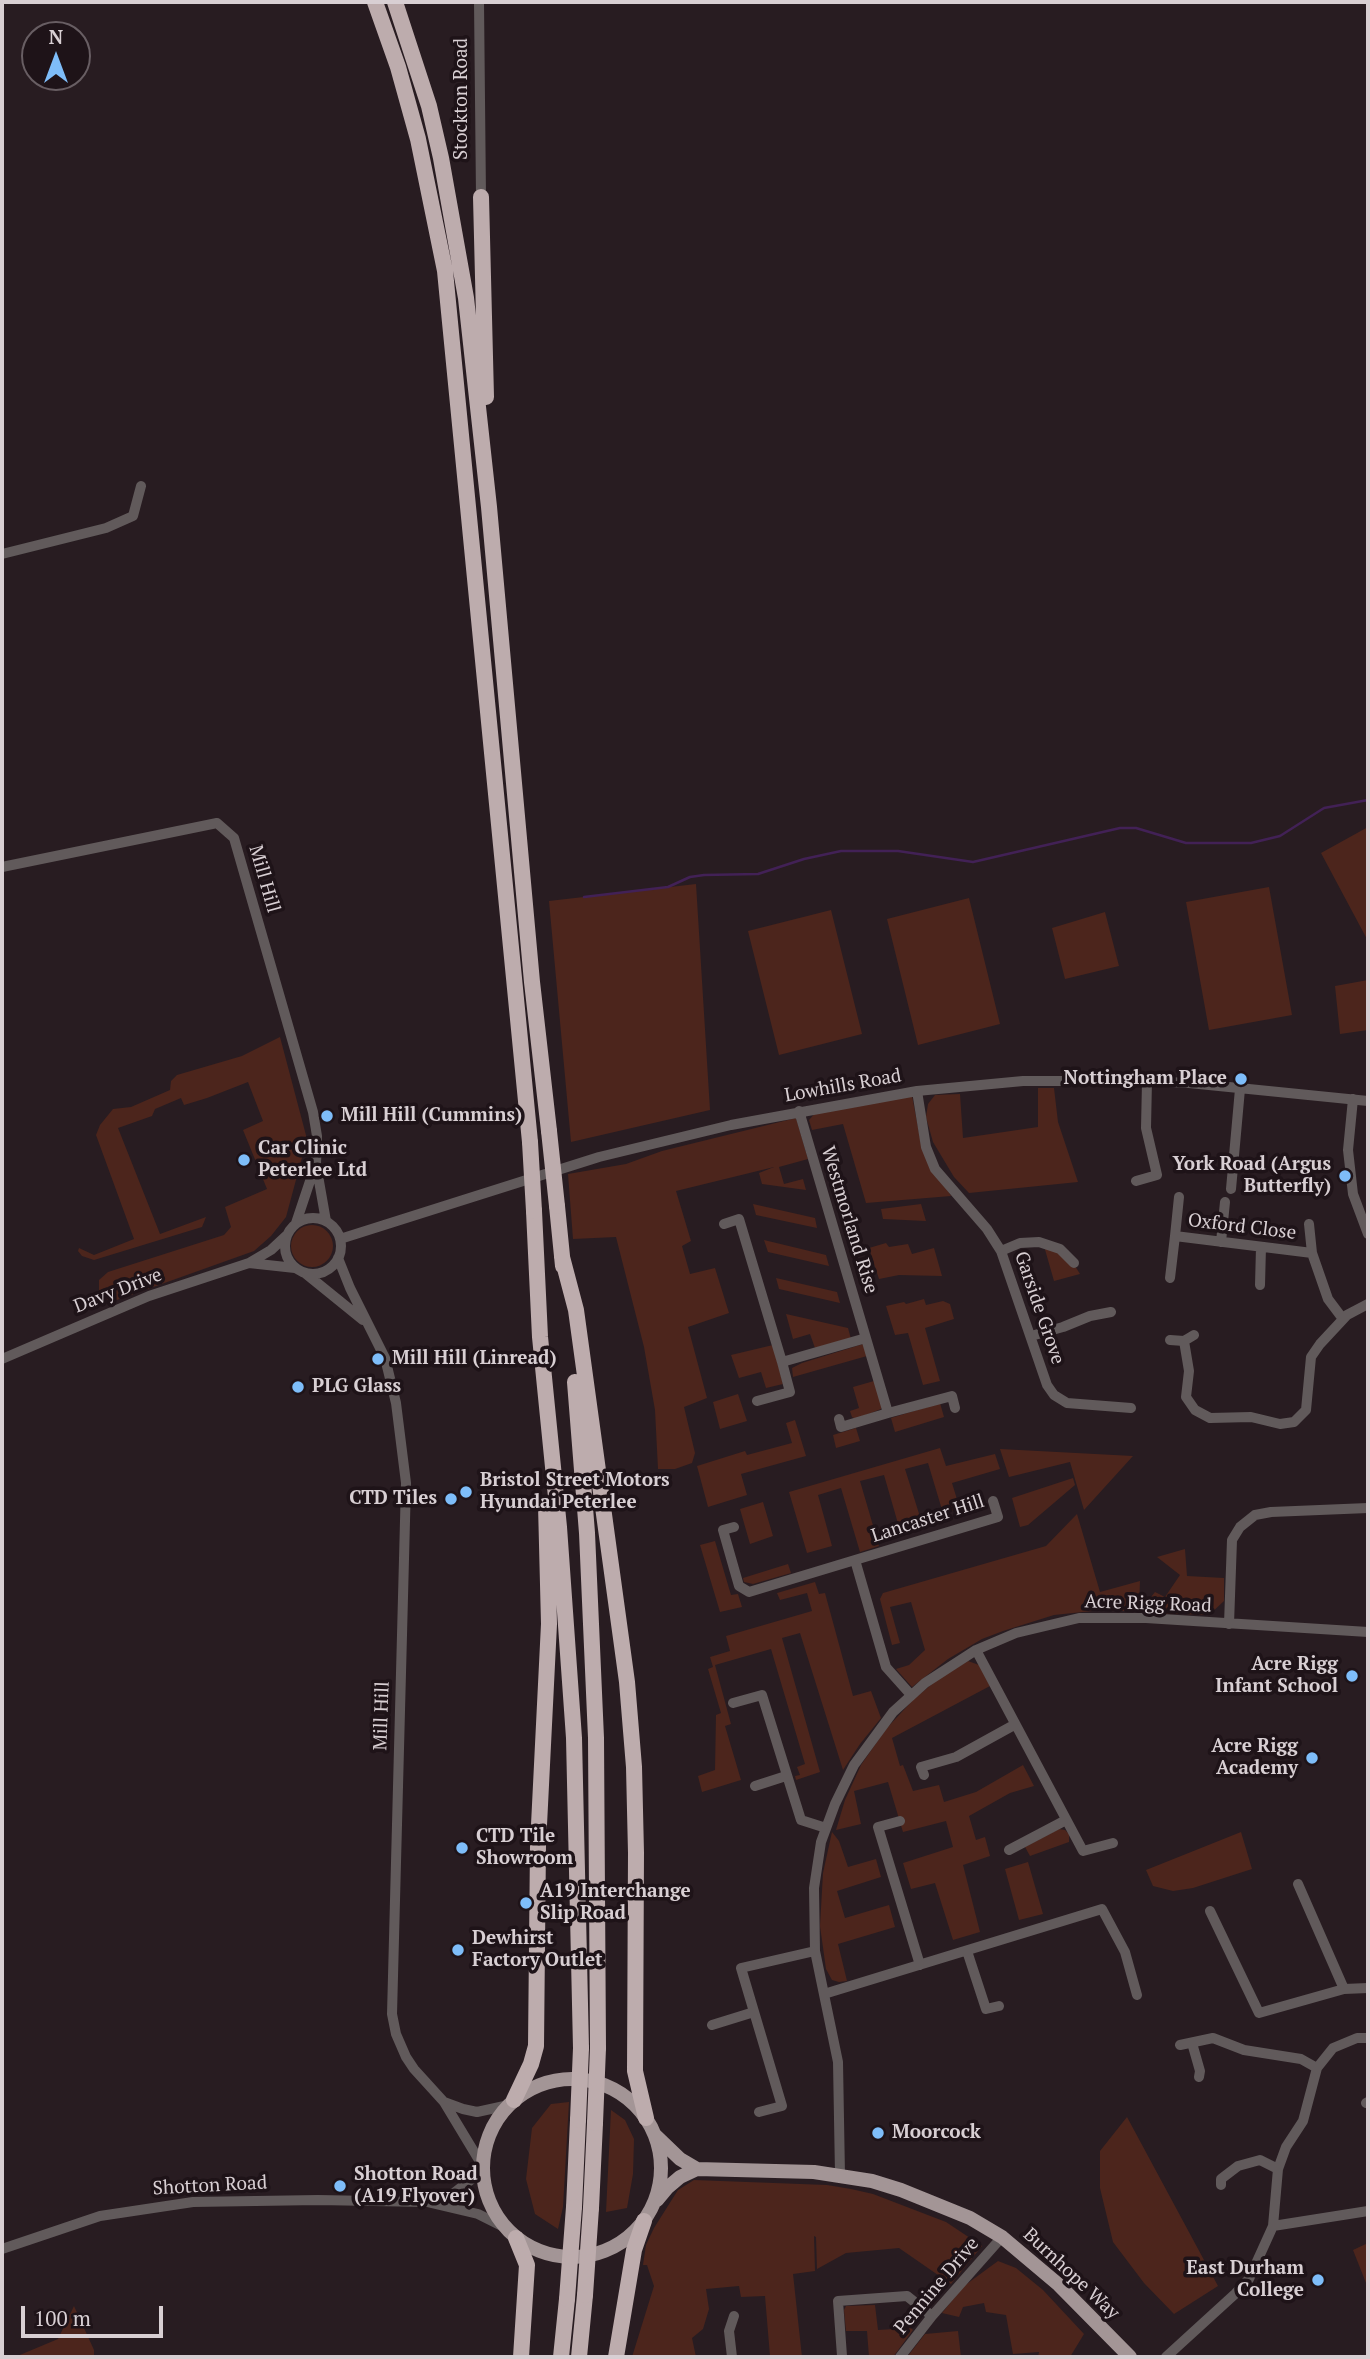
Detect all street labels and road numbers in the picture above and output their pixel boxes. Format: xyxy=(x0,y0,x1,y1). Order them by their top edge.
street label: Stockton Road xyxy=(451,38,473,160)
street label: Mill Hill xyxy=(243,843,285,915)
street label: Lowhills Road xyxy=(783,1065,903,1107)
street label: Westmorland Rise xyxy=(816,1144,882,1296)
street label: Oxford Close xyxy=(1187,1209,1297,1245)
street label: Garside Grove xyxy=(1009,1248,1069,1368)
street label: Davy Drive xyxy=(71,1264,165,1318)
street label: Lancaster Hill xyxy=(869,1490,987,1548)
street label: Acre Rigg Road xyxy=(1084,1590,1212,1618)
street label: Mill Hill xyxy=(369,1681,395,1751)
street label: Shotton Road xyxy=(152,2172,268,2200)
street label: Burnhope Way xyxy=(1018,2224,1124,2324)
street label: Pennine Drive xyxy=(890,2233,984,2339)

